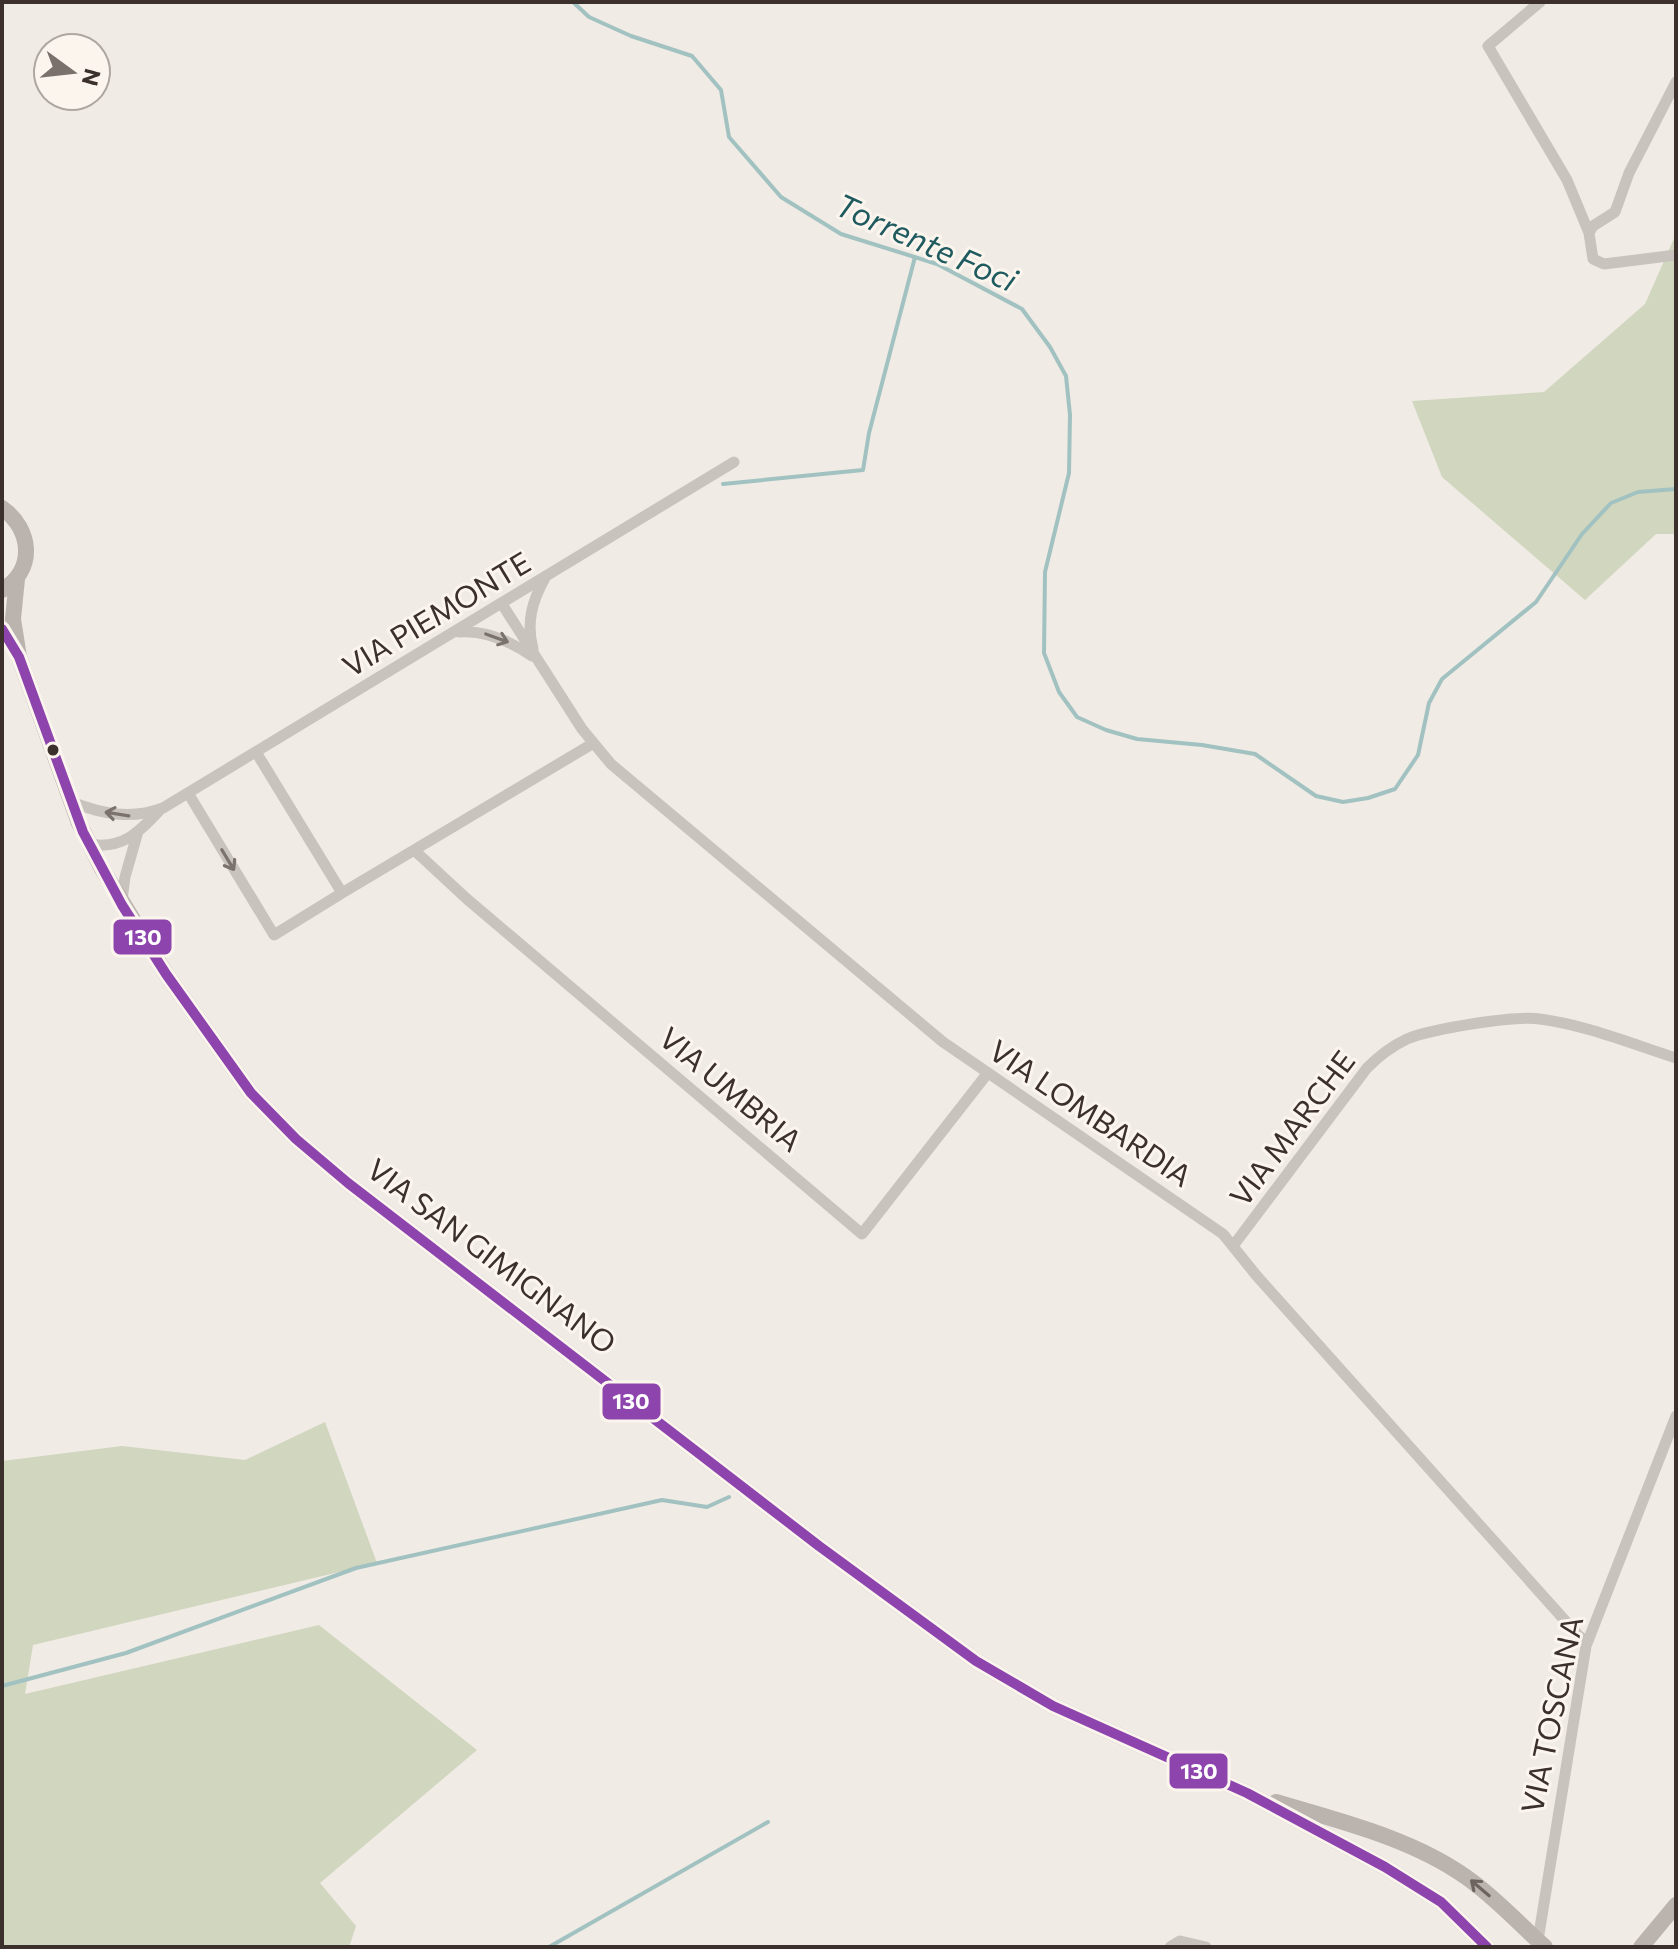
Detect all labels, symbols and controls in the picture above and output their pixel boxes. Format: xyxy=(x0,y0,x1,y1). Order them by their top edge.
north arrow xyxy=(32,32,112,112)
text: N xyxy=(77,66,107,89)
water label: Torrente Foci xyxy=(830,183,1025,300)
street label: VIA PIEMONTE xyxy=(335,542,536,684)
one-way arrow xyxy=(485,632,510,647)
unlabelled marker xyxy=(45,742,61,758)
one-way arrow xyxy=(105,806,130,821)
one-way arrow xyxy=(221,848,237,871)
line badge: 130 xyxy=(112,918,173,956)
text: 130 xyxy=(124,923,162,950)
street label: VIA UMBRIA xyxy=(653,1018,810,1158)
street label: VIA LOMBARDIA xyxy=(983,1031,1200,1193)
street label: VIA MARCHE xyxy=(1220,1042,1362,1213)
street label: VIA SAN GIMIGNANO xyxy=(361,1149,624,1361)
line badge: 130 xyxy=(601,1382,662,1421)
text: 130 xyxy=(612,1387,650,1414)
street label: VIA TOSCANA xyxy=(1512,1613,1589,1816)
line badge: 130 xyxy=(1168,1752,1229,1790)
text: 130 xyxy=(1180,1757,1218,1784)
one-way arrow xyxy=(1470,1879,1490,1897)

